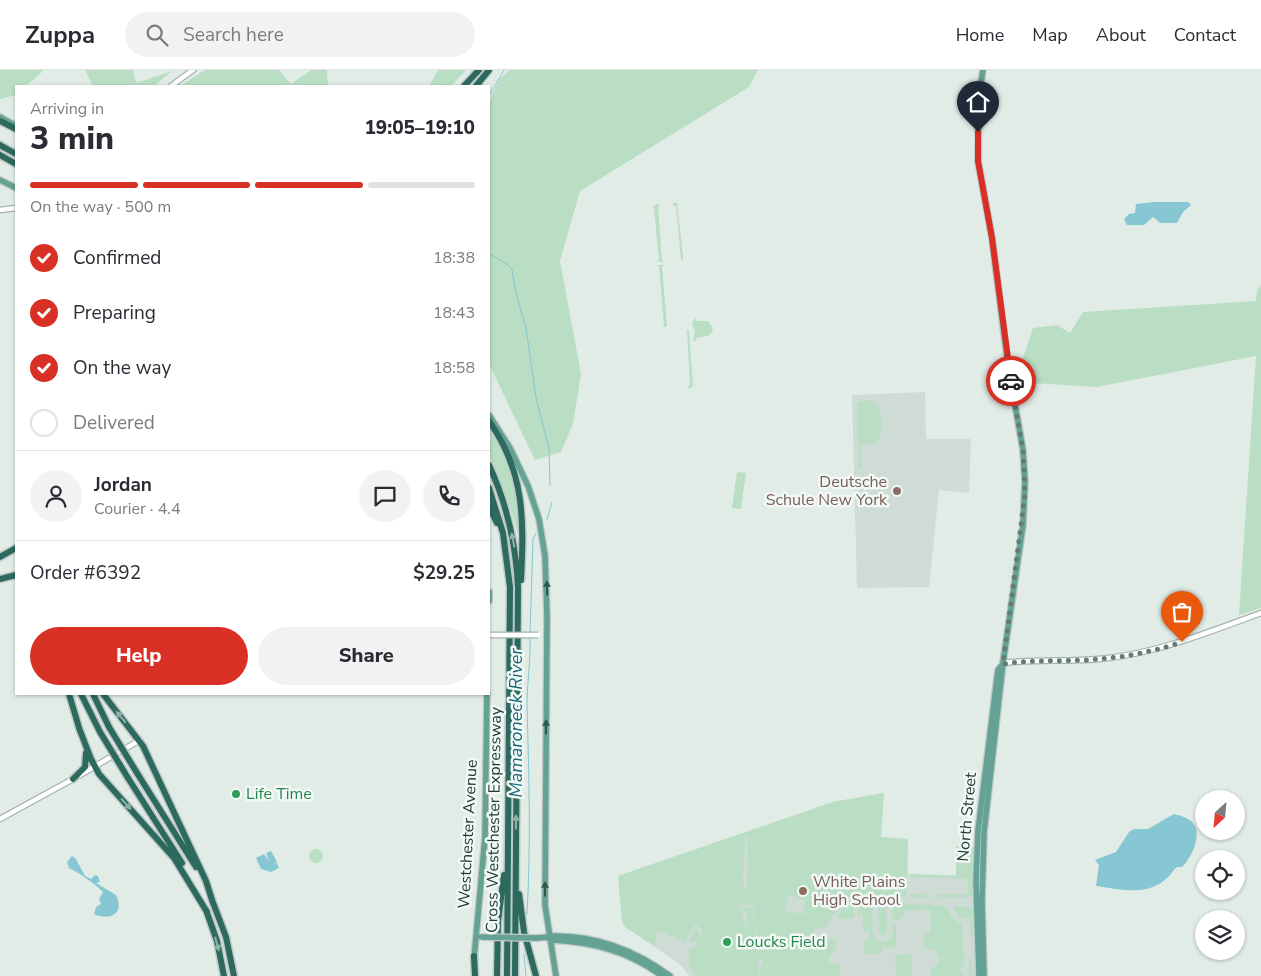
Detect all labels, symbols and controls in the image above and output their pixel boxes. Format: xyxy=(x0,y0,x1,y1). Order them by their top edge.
search box xyxy=(125,12,475,57)
text: Zuppa xyxy=(25,19,95,51)
icon: search xyxy=(143,21,171,49)
text: Search here xyxy=(183,22,284,48)
text: Home xyxy=(956,23,1004,47)
text: Map xyxy=(1032,23,1068,47)
text: About xyxy=(1096,23,1146,47)
text: Contact xyxy=(1174,23,1236,47)
pin xyxy=(957,81,999,132)
icon: home xyxy=(964,88,992,116)
text: Arriving in xyxy=(30,98,104,120)
text: 19:05–19:10 xyxy=(364,115,475,141)
text: 3 min xyxy=(30,117,114,160)
text: On the way · 500 m xyxy=(30,196,171,218)
icon: check xyxy=(30,244,58,272)
text: Confirmed xyxy=(73,245,161,271)
text: 18:38 xyxy=(433,247,475,269)
icon: check xyxy=(30,299,58,327)
text: Preparing xyxy=(73,300,156,326)
text: 18:43 xyxy=(433,302,475,324)
icon: check xyxy=(30,354,58,382)
text: On the way xyxy=(73,355,171,381)
courier xyxy=(986,356,1036,406)
text: 18:58 xyxy=(433,357,475,379)
icon: car xyxy=(997,367,1025,395)
text: Delivered xyxy=(73,410,155,436)
button: person xyxy=(30,470,82,522)
button: chat xyxy=(359,470,411,522)
button: phone xyxy=(423,470,475,522)
place label: Deutsche Schule New York xyxy=(766,471,888,511)
text: Jordan xyxy=(94,472,152,498)
marker: Deutsche Schule New York xyxy=(891,485,903,497)
text: Courier · 4.4 xyxy=(94,498,180,520)
one-way arrow xyxy=(509,533,517,548)
text: Order #6392 xyxy=(30,560,141,586)
text: $29.25 xyxy=(413,560,475,586)
one-way arrow xyxy=(543,580,551,596)
pin xyxy=(1161,591,1203,642)
icon: bag xyxy=(1168,598,1196,626)
button: Help xyxy=(30,627,248,685)
button: Share xyxy=(258,627,475,685)
water label: Mamaroneck River xyxy=(504,648,528,798)
street label: Cross Westchester Expressway xyxy=(481,706,507,933)
one-way arrow xyxy=(115,711,126,724)
one-way arrow xyxy=(542,719,550,735)
street label: Westchester Avenue xyxy=(453,759,483,909)
street label: North Street xyxy=(952,771,982,862)
place label: Life Time xyxy=(246,783,312,805)
marker: Life Time xyxy=(230,788,242,800)
north arrow xyxy=(1195,790,1245,840)
map controls xyxy=(1195,790,1245,960)
one-way arrow xyxy=(120,797,132,809)
one-way arrow xyxy=(512,814,520,830)
button: locate xyxy=(1195,850,1245,900)
place label: White Plains High School xyxy=(813,871,905,911)
one-way arrow xyxy=(541,881,549,897)
marker: White Plains High School xyxy=(797,885,809,897)
button: layers xyxy=(1195,910,1245,960)
place label: Loucks Field xyxy=(737,931,826,953)
one-way arrow xyxy=(213,936,221,951)
marker: Loucks Field xyxy=(721,936,733,948)

